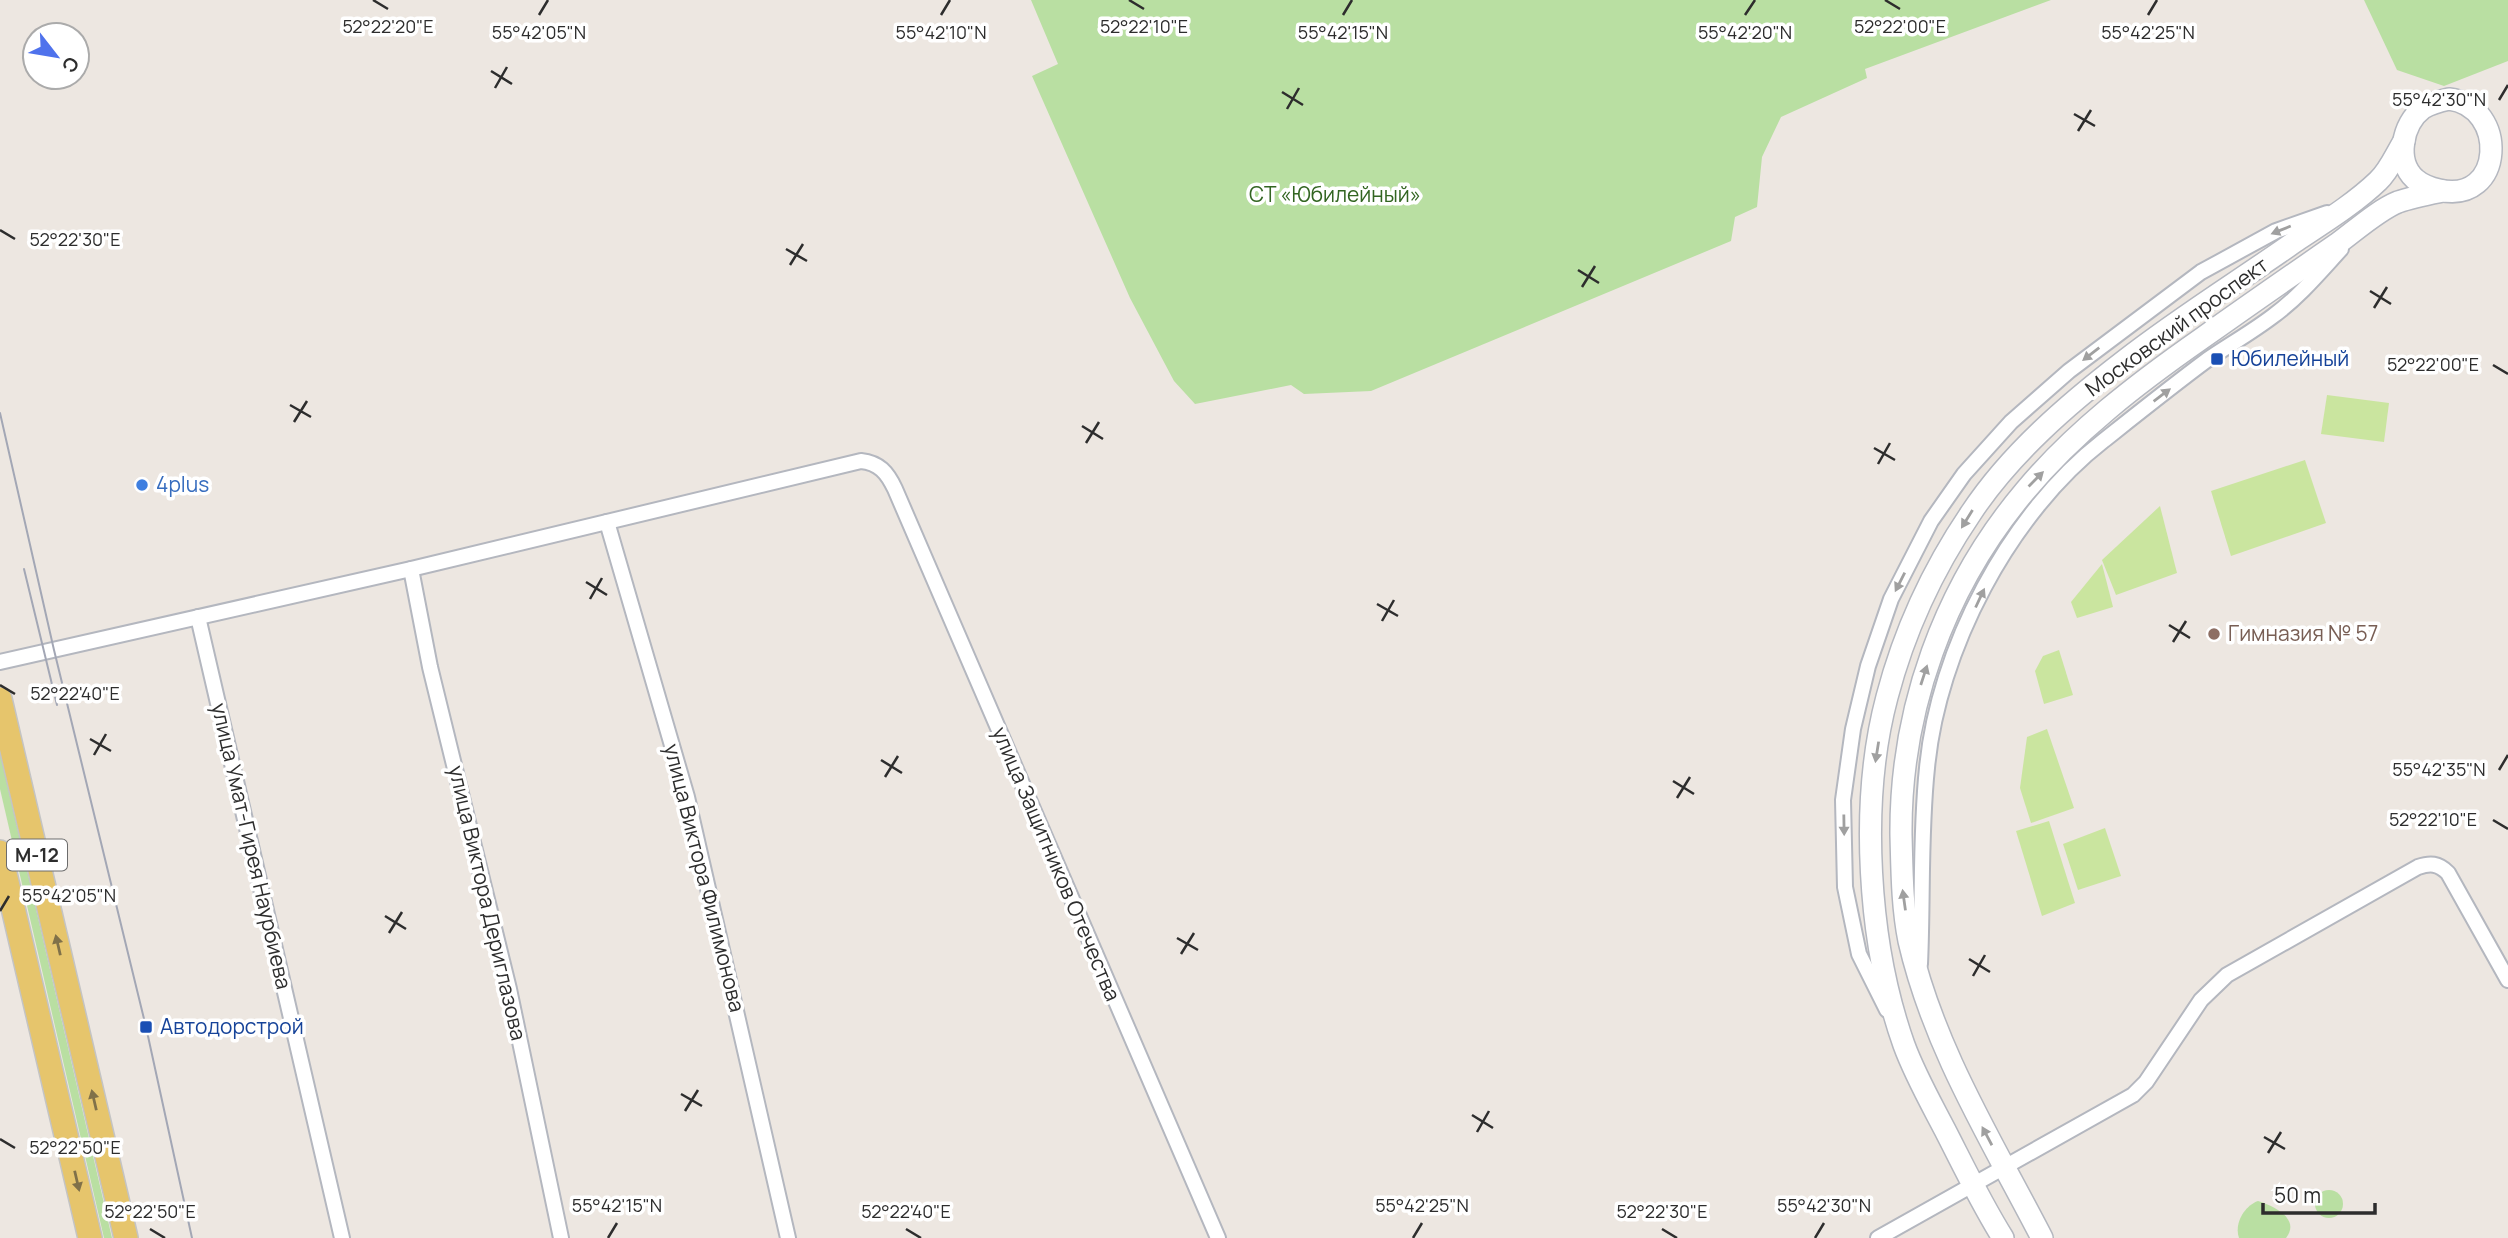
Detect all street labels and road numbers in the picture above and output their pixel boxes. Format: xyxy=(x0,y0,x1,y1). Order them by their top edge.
street label: Московский проспект xyxy=(2079,250,2274,402)
street label: улица Умат-Гирея Наурбиева xyxy=(205,700,299,992)
street label: улица Защитников Отечества xyxy=(986,722,1128,1005)
street label: улица Виктора Филимонова xyxy=(658,741,752,1015)
street label: улица Виктора Дериглазова xyxy=(443,763,533,1043)
road number: М-12 xyxy=(7,840,67,870)

